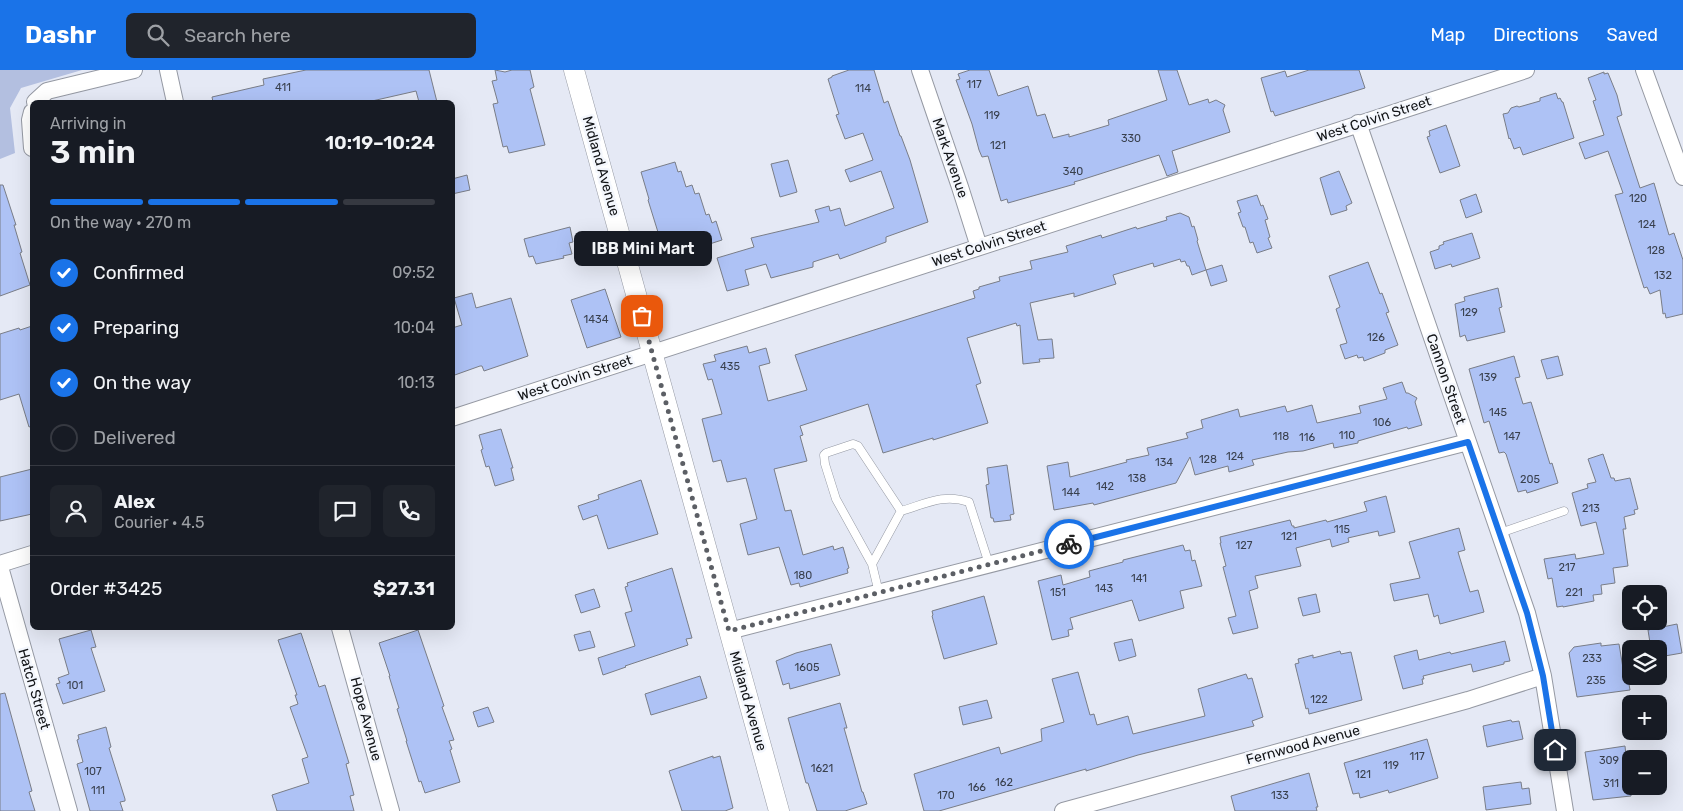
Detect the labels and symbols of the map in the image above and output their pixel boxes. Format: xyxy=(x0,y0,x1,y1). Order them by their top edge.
house number: 117 xyxy=(966,78,982,91)
house number: 411 xyxy=(275,81,291,94)
house number: 114 xyxy=(855,82,871,95)
street label: West Colvin Street xyxy=(1315,92,1434,145)
house number: 119 xyxy=(984,109,1000,122)
street label: Midland Avenue xyxy=(579,114,623,218)
street label: Mark Avenue xyxy=(928,116,972,200)
house number: 330 xyxy=(1121,132,1141,145)
house number: 121 xyxy=(990,139,1006,152)
house number: 340 xyxy=(1063,165,1083,178)
house number: 120 xyxy=(1629,192,1647,205)
street label: West Colvin Street xyxy=(930,217,1049,270)
house number: 124 xyxy=(1638,218,1656,231)
callout: IBB Mini Mart xyxy=(573,231,711,266)
house number: 128 xyxy=(1647,244,1665,257)
house number: 132 xyxy=(1654,269,1672,282)
pin xyxy=(621,295,663,337)
house number: 129 xyxy=(1460,306,1478,319)
house number: 1434 xyxy=(584,313,609,326)
house number: 126 xyxy=(1367,331,1385,344)
street label: Cannon Street xyxy=(1423,332,1470,427)
street label: West Colvin Street xyxy=(516,351,635,404)
house number: 435 xyxy=(720,360,740,373)
house number: 139 xyxy=(1479,371,1497,384)
house number: 145 xyxy=(1489,406,1507,419)
house number: 106 xyxy=(1373,416,1392,429)
house number: 110 xyxy=(1339,429,1355,442)
house number: 118 xyxy=(1273,430,1289,443)
house number: 147 xyxy=(1504,430,1521,443)
house number: 116 xyxy=(1299,431,1315,444)
house number: 124 xyxy=(1226,450,1244,463)
house number: 128 xyxy=(1199,453,1217,466)
house number: 134 xyxy=(1155,456,1173,469)
house number: 138 xyxy=(1128,472,1146,485)
house number: 205 xyxy=(1520,473,1540,486)
house number: 142 xyxy=(1096,480,1114,493)
house number: 144 xyxy=(1062,486,1080,499)
house number: 213 xyxy=(1582,502,1600,515)
courier xyxy=(1044,519,1094,569)
house number: 115 xyxy=(1334,523,1350,536)
house number: 121 xyxy=(1281,530,1297,543)
house number: 127 xyxy=(1236,539,1253,552)
house number: 217 xyxy=(1559,561,1576,574)
house number: 180 xyxy=(794,569,812,582)
house number: 141 xyxy=(1131,572,1147,585)
house number: 143 xyxy=(1095,582,1113,595)
house number: 151 xyxy=(1050,586,1066,599)
house number: 221 xyxy=(1565,586,1583,599)
street label: Hatch Street xyxy=(14,647,54,732)
street label: Midland Avenue xyxy=(726,649,770,753)
house number: 233 xyxy=(1582,652,1602,665)
house number: 1605 xyxy=(795,661,820,674)
house number: 235 xyxy=(1586,674,1606,687)
street label: Hope Avenue xyxy=(347,675,385,763)
house number: 101 xyxy=(67,679,83,692)
house number: 122 xyxy=(1310,693,1328,706)
street label: Fernwood Avenue xyxy=(1244,722,1362,768)
pin xyxy=(1534,729,1576,771)
house number: 117 xyxy=(1409,750,1425,763)
house number: 309 xyxy=(1599,754,1619,767)
house number: 119 xyxy=(1383,759,1399,772)
house number: 1621 xyxy=(811,762,833,775)
house number: 107 xyxy=(84,765,102,778)
house number: 121 xyxy=(1355,768,1371,781)
house number: 162 xyxy=(995,776,1013,789)
house number: 311 xyxy=(1603,777,1619,790)
house number: 166 xyxy=(968,781,986,794)
house number: 111 xyxy=(91,784,105,797)
house number: 170 xyxy=(937,789,955,802)
house number: 133 xyxy=(1271,789,1289,802)

